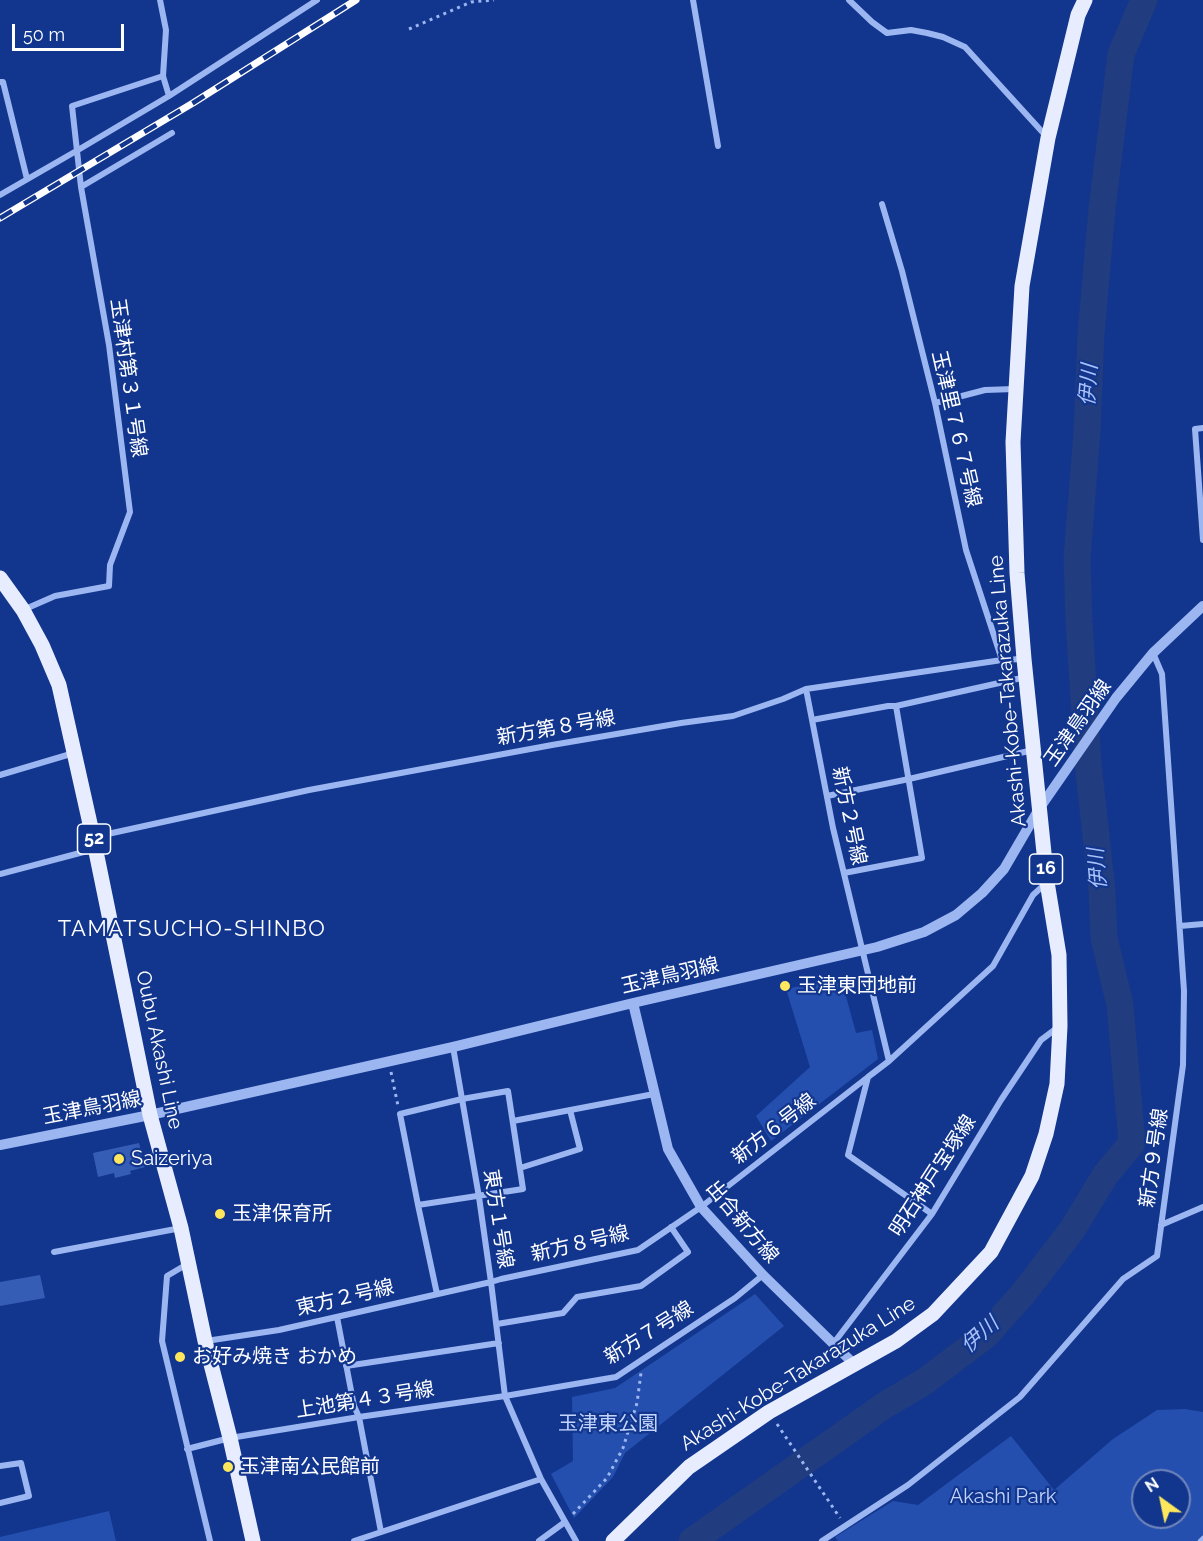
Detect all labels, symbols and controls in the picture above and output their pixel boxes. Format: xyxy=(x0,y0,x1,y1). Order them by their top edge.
scale bar xyxy=(15,12,128,50)
text: 50 m xyxy=(23,24,65,45)
street label: 玉津村第３１号線 xyxy=(105,297,151,459)
street label: 玉津里７６７号線 xyxy=(926,348,986,510)
water label: 伊川 xyxy=(1075,363,1103,407)
street label: Akashi-Kobe-Takarazuka Line xyxy=(984,554,1032,828)
street label: 玉津鳥羽線 xyxy=(1039,675,1117,771)
street label: 新方第８号線 xyxy=(495,706,617,750)
street label: 新方２号線 xyxy=(827,765,871,867)
road number: 52 xyxy=(78,824,110,854)
water label: 伊川 xyxy=(1084,847,1112,891)
road number: 16 xyxy=(1030,854,1062,884)
district label: TAMATSUCHO-SHINBO xyxy=(58,916,326,942)
street label: 玉津鳥羽線 xyxy=(619,953,721,999)
street label: Oubu Akashi Line xyxy=(130,969,188,1131)
place label: 玉津東団地前 xyxy=(797,974,917,998)
marker: 玉津東団地前 xyxy=(778,979,792,993)
street label: 玉津鳥羽線 xyxy=(41,1087,143,1129)
street label: 新方６号線 xyxy=(727,1089,821,1169)
street label: 新方９号線 xyxy=(1135,1107,1173,1209)
street label: 明石神戸宝塚線 xyxy=(885,1111,981,1241)
place label: Saizeriya xyxy=(131,1147,213,1171)
marker: Saizeriya xyxy=(112,1152,126,1166)
street label: 東方１号線 xyxy=(478,1168,518,1270)
street label: 出合新方線 xyxy=(701,1176,783,1268)
place label: 玉津保育所 xyxy=(232,1202,332,1226)
marker: 玉津保育所 xyxy=(213,1207,227,1221)
street label: 新方８号線 xyxy=(529,1221,631,1267)
street label: 東方２号線 xyxy=(294,1275,396,1321)
street label: Akashi-Kobe-Takarazuka Line xyxy=(676,1292,920,1456)
street label: 新方７号線 xyxy=(600,1296,698,1370)
water label: 伊川 xyxy=(956,1312,1004,1358)
place label: お好み焼き おかめ xyxy=(192,1345,357,1369)
marker: お好み焼き おかめ xyxy=(173,1350,187,1364)
street label: 上池第４３号線 xyxy=(294,1377,436,1423)
park label: 玉津東公園 xyxy=(558,1412,658,1436)
place label: 玉津南公民館前 xyxy=(240,1455,380,1479)
marker: 玉津南公民館前 xyxy=(221,1460,235,1474)
north arrow xyxy=(1131,1469,1191,1529)
text: N xyxy=(1142,1474,1162,1496)
park label: Akashi Park xyxy=(950,1485,1056,1509)

